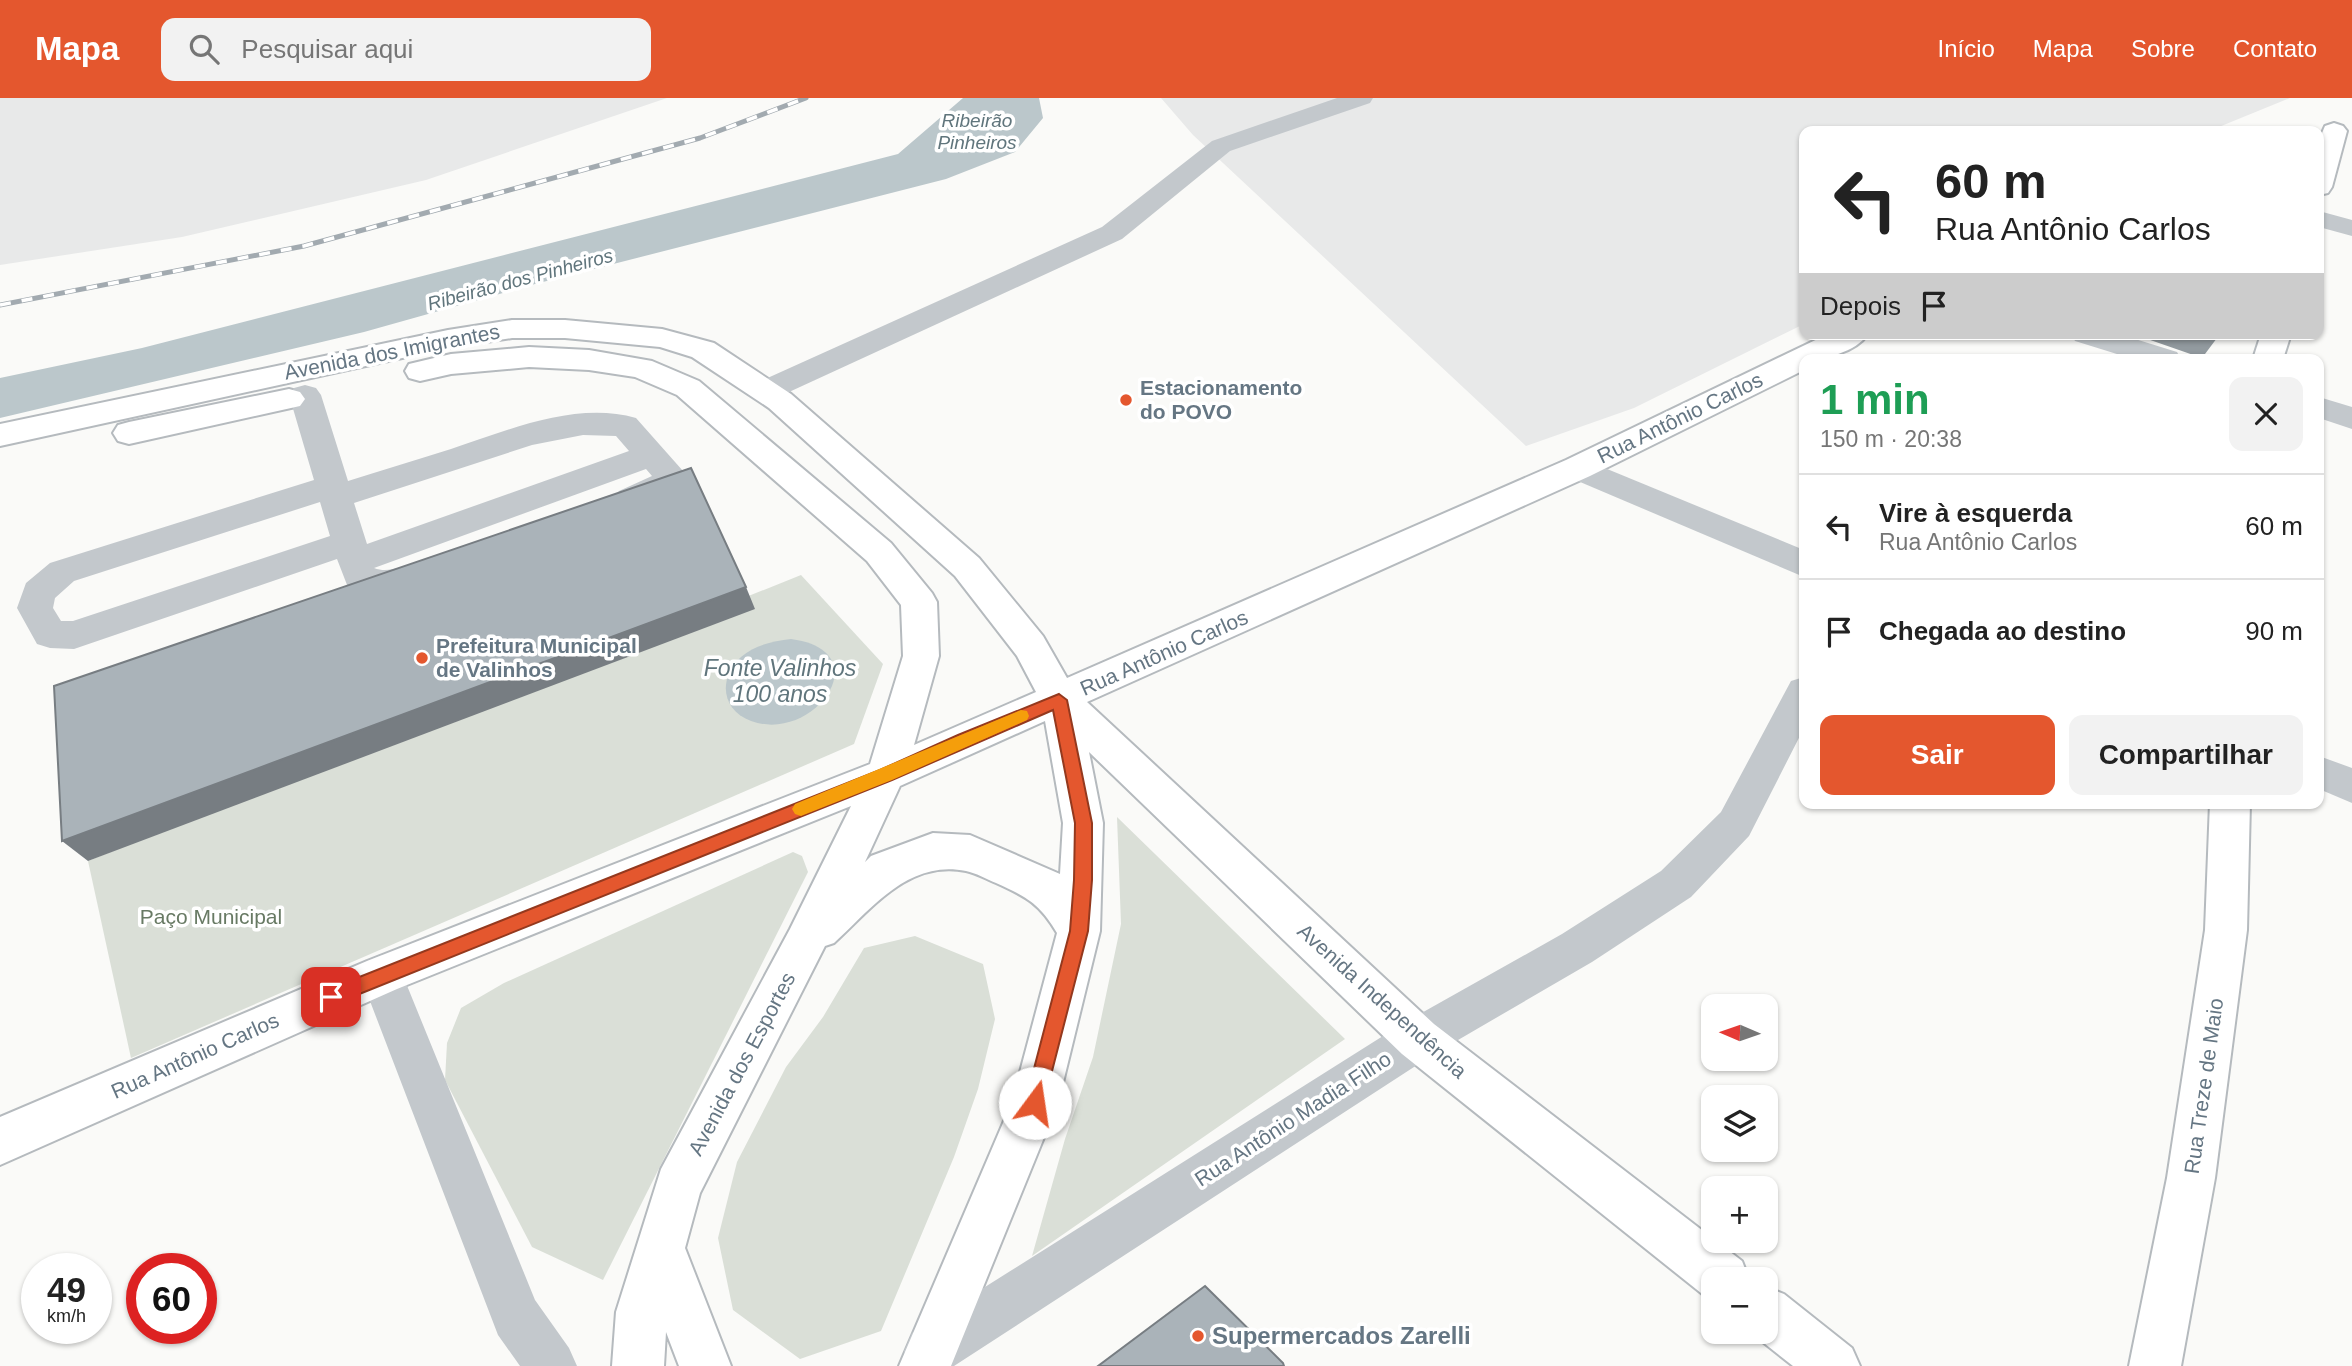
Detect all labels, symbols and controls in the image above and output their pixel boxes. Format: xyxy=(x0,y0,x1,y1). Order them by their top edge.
search box xyxy=(161,18,651,81)
text: Mapa xyxy=(35,30,119,67)
icon: search xyxy=(185,30,223,68)
text: Pesquisar aqui xyxy=(241,34,413,64)
text: Início xyxy=(1937,35,1995,62)
text: Mapa xyxy=(2033,35,2093,62)
text: Sobre xyxy=(2131,35,2195,62)
text: Contato xyxy=(2233,35,2317,62)
water label: Ribeirão Pinheiros xyxy=(937,110,1017,153)
icon: left xyxy=(1820,154,1911,245)
text: 60 m xyxy=(1935,154,2047,208)
text: Rua Antônio Carlos xyxy=(1935,211,2211,247)
water label: Ribeirão dos Pinheiros xyxy=(425,244,616,314)
icon: arrive xyxy=(1915,287,1953,325)
text: Depois xyxy=(1820,291,1901,321)
street label: Avenida dos Imigrantes xyxy=(282,319,502,384)
street label: Rua Antônio Carlos xyxy=(1593,368,1766,468)
place label: Estacionamento do POVO xyxy=(1140,376,1302,423)
text: 1 min xyxy=(1820,376,1930,423)
button: close xyxy=(2229,377,2303,451)
marker: Estacionamento do POVO xyxy=(1118,392,1134,408)
text: 150 m · 20:38 xyxy=(1820,426,1962,452)
text: Vire à esquerda xyxy=(1879,498,2072,528)
icon: left xyxy=(1820,508,1858,546)
text: 60 m xyxy=(2245,511,2303,541)
text: Rua Antônio Carlos xyxy=(1879,529,2077,555)
street label: Rua Antônio Carlos xyxy=(1076,605,1251,700)
icon: arrive xyxy=(1820,613,1858,651)
text: Chegada ao destino xyxy=(1879,616,2126,646)
text: 90 m xyxy=(2245,616,2303,646)
place label: Prefeitura Municipal de Valinhos xyxy=(436,634,637,681)
marker: Prefeitura Municipal de Valinhos xyxy=(414,650,430,666)
water label: Fonte Valinhos 100 anos xyxy=(704,655,857,707)
button: Sair xyxy=(1820,715,2055,795)
button: Compartilhar xyxy=(2069,715,2303,795)
park label: Paço Municipal xyxy=(140,905,282,928)
street label: Avenida Independência xyxy=(1293,919,1472,1083)
pin xyxy=(301,967,361,1027)
street label: Avenida dos Esportes xyxy=(684,968,800,1159)
icon: arrive xyxy=(312,978,350,1016)
north arrow xyxy=(1701,994,1778,1071)
map controls xyxy=(1701,994,1778,1344)
street label: Rua Treze de Maio xyxy=(2180,996,2227,1175)
street label: Rua Antônio Carlos xyxy=(107,1008,282,1103)
street label: Rua Antônio Madia Filho xyxy=(1191,1047,1395,1191)
position arrow xyxy=(998,1066,1072,1140)
button: layers xyxy=(1701,1085,1778,1162)
button: + xyxy=(1701,1176,1778,1253)
speed limit sign: 60 xyxy=(126,1253,217,1344)
button: − xyxy=(1701,1267,1778,1344)
text: 49 xyxy=(47,1270,86,1309)
text: km/h xyxy=(47,1306,86,1326)
place label: Supermercados Zarelli xyxy=(1212,1322,1471,1349)
marker: Supermercados Zarelli xyxy=(1190,1328,1206,1344)

